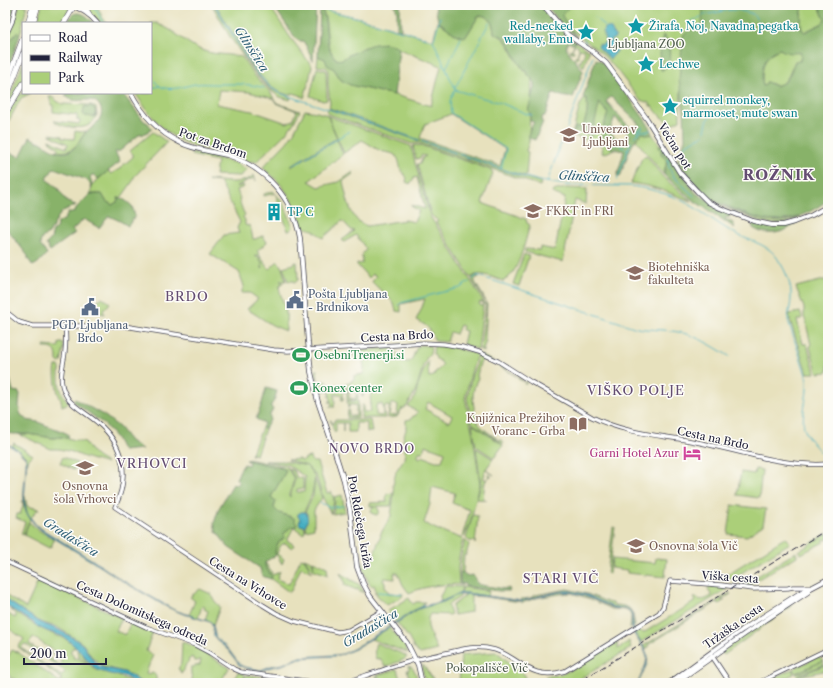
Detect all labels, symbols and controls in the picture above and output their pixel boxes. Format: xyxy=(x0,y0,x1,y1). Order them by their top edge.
place icon: Žirafa, Noj, Navadna pegatka xyxy=(626,16,646,36)
place label: Red-necked wallaby, Emu xyxy=(503,19,573,46)
place label: Žirafa, Noj, Navadna pegatka xyxy=(649,19,799,33)
legend xyxy=(22,22,152,94)
place icon: Red-necked wallaby, Emu xyxy=(576,22,596,42)
water label: Glinščica xyxy=(232,23,272,75)
text: Road xyxy=(58,30,88,45)
park label: Ljubljana ZOO xyxy=(607,37,685,51)
text: Railway xyxy=(58,50,103,65)
place icon: Lechwe xyxy=(636,54,656,74)
place label: Lechwe xyxy=(659,57,700,71)
text: Park xyxy=(58,70,85,85)
place label: squirrel monkey, marmoset, mute swan xyxy=(683,93,798,120)
place icon: squirrel monkey, marmoset, mute swan xyxy=(660,96,680,116)
street label: Večna pot xyxy=(655,119,695,172)
place label: Univerza v Ljubljani xyxy=(582,122,638,149)
street label: Pot za Brdom xyxy=(177,125,249,161)
school or university icon: Univerza v Ljubljani xyxy=(559,125,579,145)
district label: ROŽNIK xyxy=(743,165,815,184)
water label: Glinščica xyxy=(558,167,610,185)
school or university icon: FKKT in FRI xyxy=(523,201,543,221)
building icon: TP C xyxy=(264,202,284,222)
place label: FKKT in FRI xyxy=(546,204,614,218)
place label: TP C xyxy=(287,205,314,219)
place label: Biotehniška fakulteta xyxy=(648,260,710,287)
school or university icon: Biotehniška fakulteta xyxy=(625,263,645,283)
place label: Pošta Ljubljana - Brdnikova xyxy=(308,287,388,314)
district label: BRDO xyxy=(165,288,209,304)
public building icon: Pošta Ljubljana - Brdnikova xyxy=(285,290,305,310)
public building icon: PGD Ljubljana Brdo xyxy=(80,297,100,317)
place label: PGD Ljubljana Brdo xyxy=(52,318,128,345)
street label: Cesta na Brdo xyxy=(360,327,434,345)
sports icon: OsebniTrenerji.si xyxy=(291,345,311,365)
place label: OsebniTrenerji.si xyxy=(314,348,405,362)
sports icon: Konex center xyxy=(289,378,309,398)
place label: Konex center xyxy=(312,381,383,395)
district label: VIŠKO POLJE xyxy=(586,382,685,398)
place label: Knjižnica Prežihov Voranc - Grba xyxy=(467,411,566,438)
library icon: Knjižnica Prežihov Voranc - Grba xyxy=(568,414,588,434)
street label: Cesta na Brdo xyxy=(676,424,750,452)
district label: NOVO BRDO xyxy=(329,441,415,456)
hotel icon: Garni Hotel Azur xyxy=(682,443,702,463)
place label: Garni Hotel Azur xyxy=(590,446,679,460)
district label: VRHOVCI xyxy=(115,455,188,471)
school or university icon: Osnovna šola Vrhovci xyxy=(75,458,95,478)
street label: Pot Rdečega križa xyxy=(345,475,375,570)
place label: Osnovna šola Vrhovci xyxy=(54,479,117,506)
water label: Gradaščica xyxy=(41,514,101,560)
school or university icon: Osnovna šola Vič xyxy=(626,536,646,556)
place label: Osnovna šola Vič xyxy=(649,539,738,553)
street label: Cesta na Vrhovce xyxy=(206,553,290,613)
street label: Viška cesta xyxy=(700,568,759,586)
district label: STARI VIČ xyxy=(523,570,599,586)
street label: Cesta Dolomitskega odreda xyxy=(74,578,210,649)
street label: Tržaška cesta xyxy=(700,600,766,652)
water label: Gradaščica xyxy=(339,606,401,650)
scale bar xyxy=(24,640,106,666)
text: 200 m xyxy=(30,646,67,661)
park label: Pokopališče Vič xyxy=(446,661,528,675)

